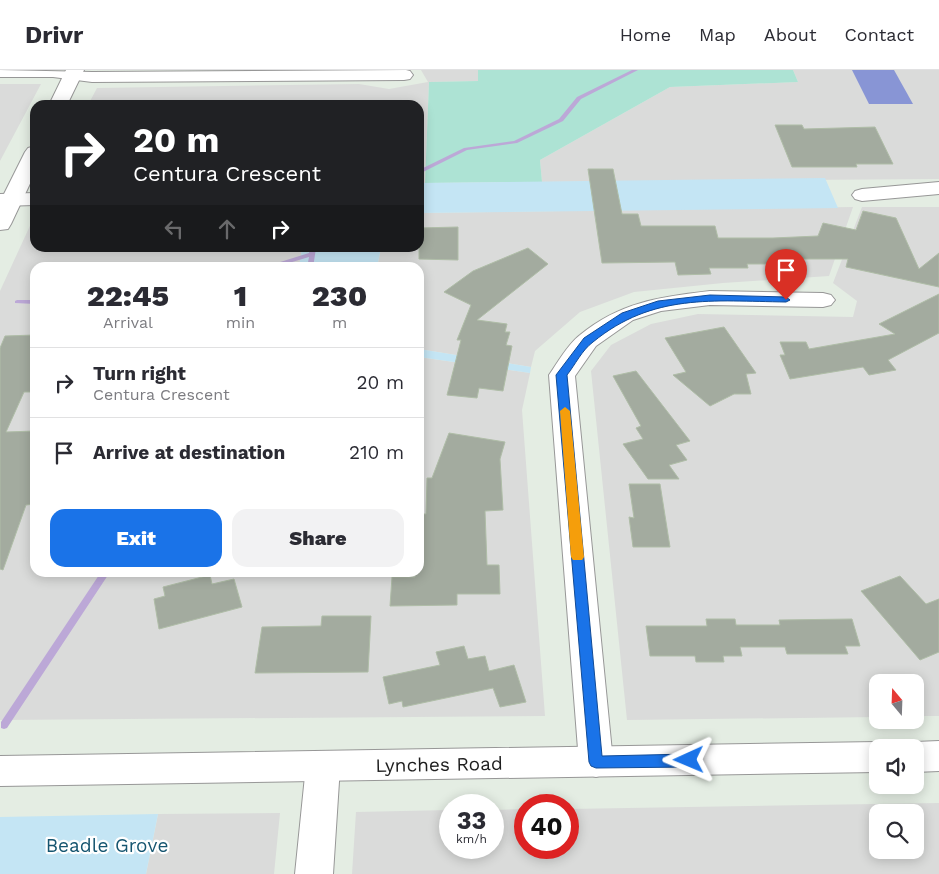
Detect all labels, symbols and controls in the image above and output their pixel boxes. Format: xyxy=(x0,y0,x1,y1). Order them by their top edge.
text: Drivr xyxy=(25,21,83,49)
text: Home xyxy=(620,24,671,45)
text: Map xyxy=(699,24,736,45)
text: About xyxy=(764,24,816,45)
text: Contact xyxy=(844,24,914,45)
text: 20 m xyxy=(133,119,219,161)
icon: right xyxy=(50,120,115,185)
text: Centura Crescent xyxy=(133,161,321,186)
icon: left xyxy=(160,215,188,243)
icon: ahead xyxy=(213,215,241,243)
icon: right xyxy=(266,215,294,243)
pin xyxy=(765,249,807,300)
icon: arrive xyxy=(772,256,800,284)
text: 22:45 xyxy=(87,278,169,313)
text: 1 xyxy=(234,278,247,313)
text: 230 xyxy=(312,278,367,313)
text: Arrival xyxy=(103,313,153,332)
text: min xyxy=(226,313,255,332)
text: m xyxy=(332,313,347,332)
text: Turn right xyxy=(93,362,186,385)
icon: right xyxy=(50,369,78,397)
text: 20 m xyxy=(357,371,404,394)
text: Centura Crescent xyxy=(93,385,230,404)
icon: arrive xyxy=(50,439,78,467)
text: Arrive at destination xyxy=(93,441,285,464)
text: 210 m xyxy=(349,441,404,464)
button: Exit xyxy=(50,509,222,567)
button: Share xyxy=(232,509,404,567)
north arrow xyxy=(869,674,924,729)
map controls xyxy=(869,674,924,859)
position arrow xyxy=(662,733,714,785)
button: sound xyxy=(869,739,924,794)
street label: Lynches Road xyxy=(375,752,503,777)
speed limit sign: 40 xyxy=(514,794,579,859)
button: search xyxy=(869,804,924,859)
text: 33 xyxy=(457,806,486,835)
text: km/h xyxy=(456,832,487,846)
park label: Beadle Grove xyxy=(46,834,168,857)

